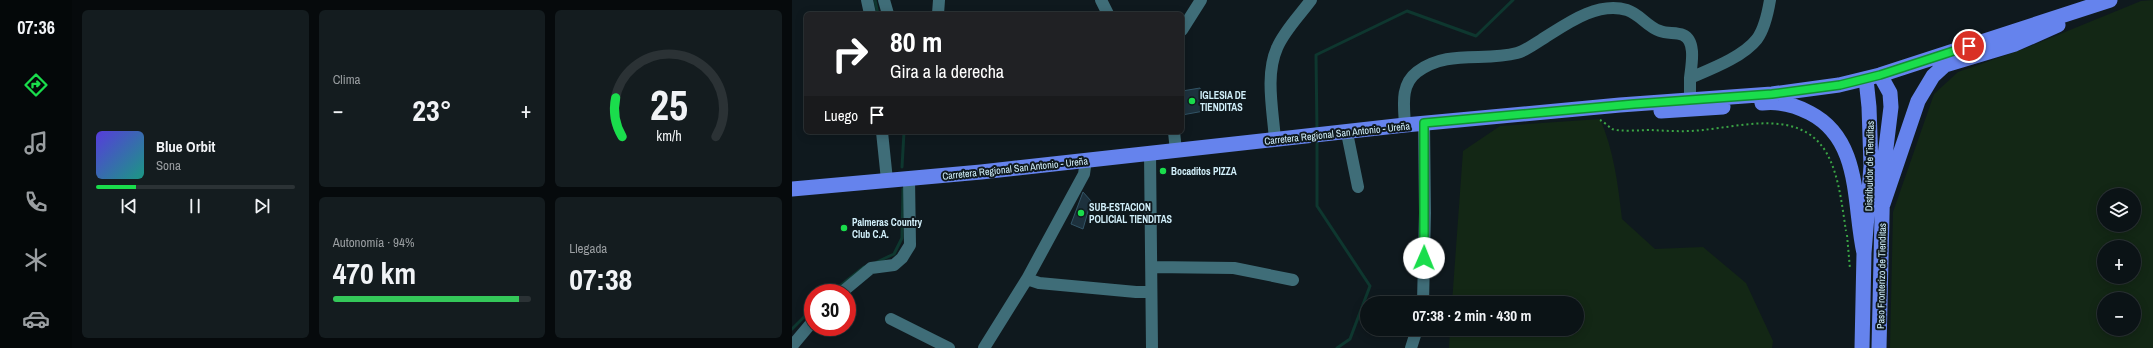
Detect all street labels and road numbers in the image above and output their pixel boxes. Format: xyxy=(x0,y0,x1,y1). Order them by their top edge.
street label: Carretera Regional San Antonio - Ureña xyxy=(1264,119,1411,148)
street label: Distribuidor de Tienditas xyxy=(1862,121,1877,211)
street label: Carretera Regional San Antonio - Ureña xyxy=(942,154,1089,183)
street label: Paso Fronterizo de Tienditas xyxy=(1874,223,1889,329)

